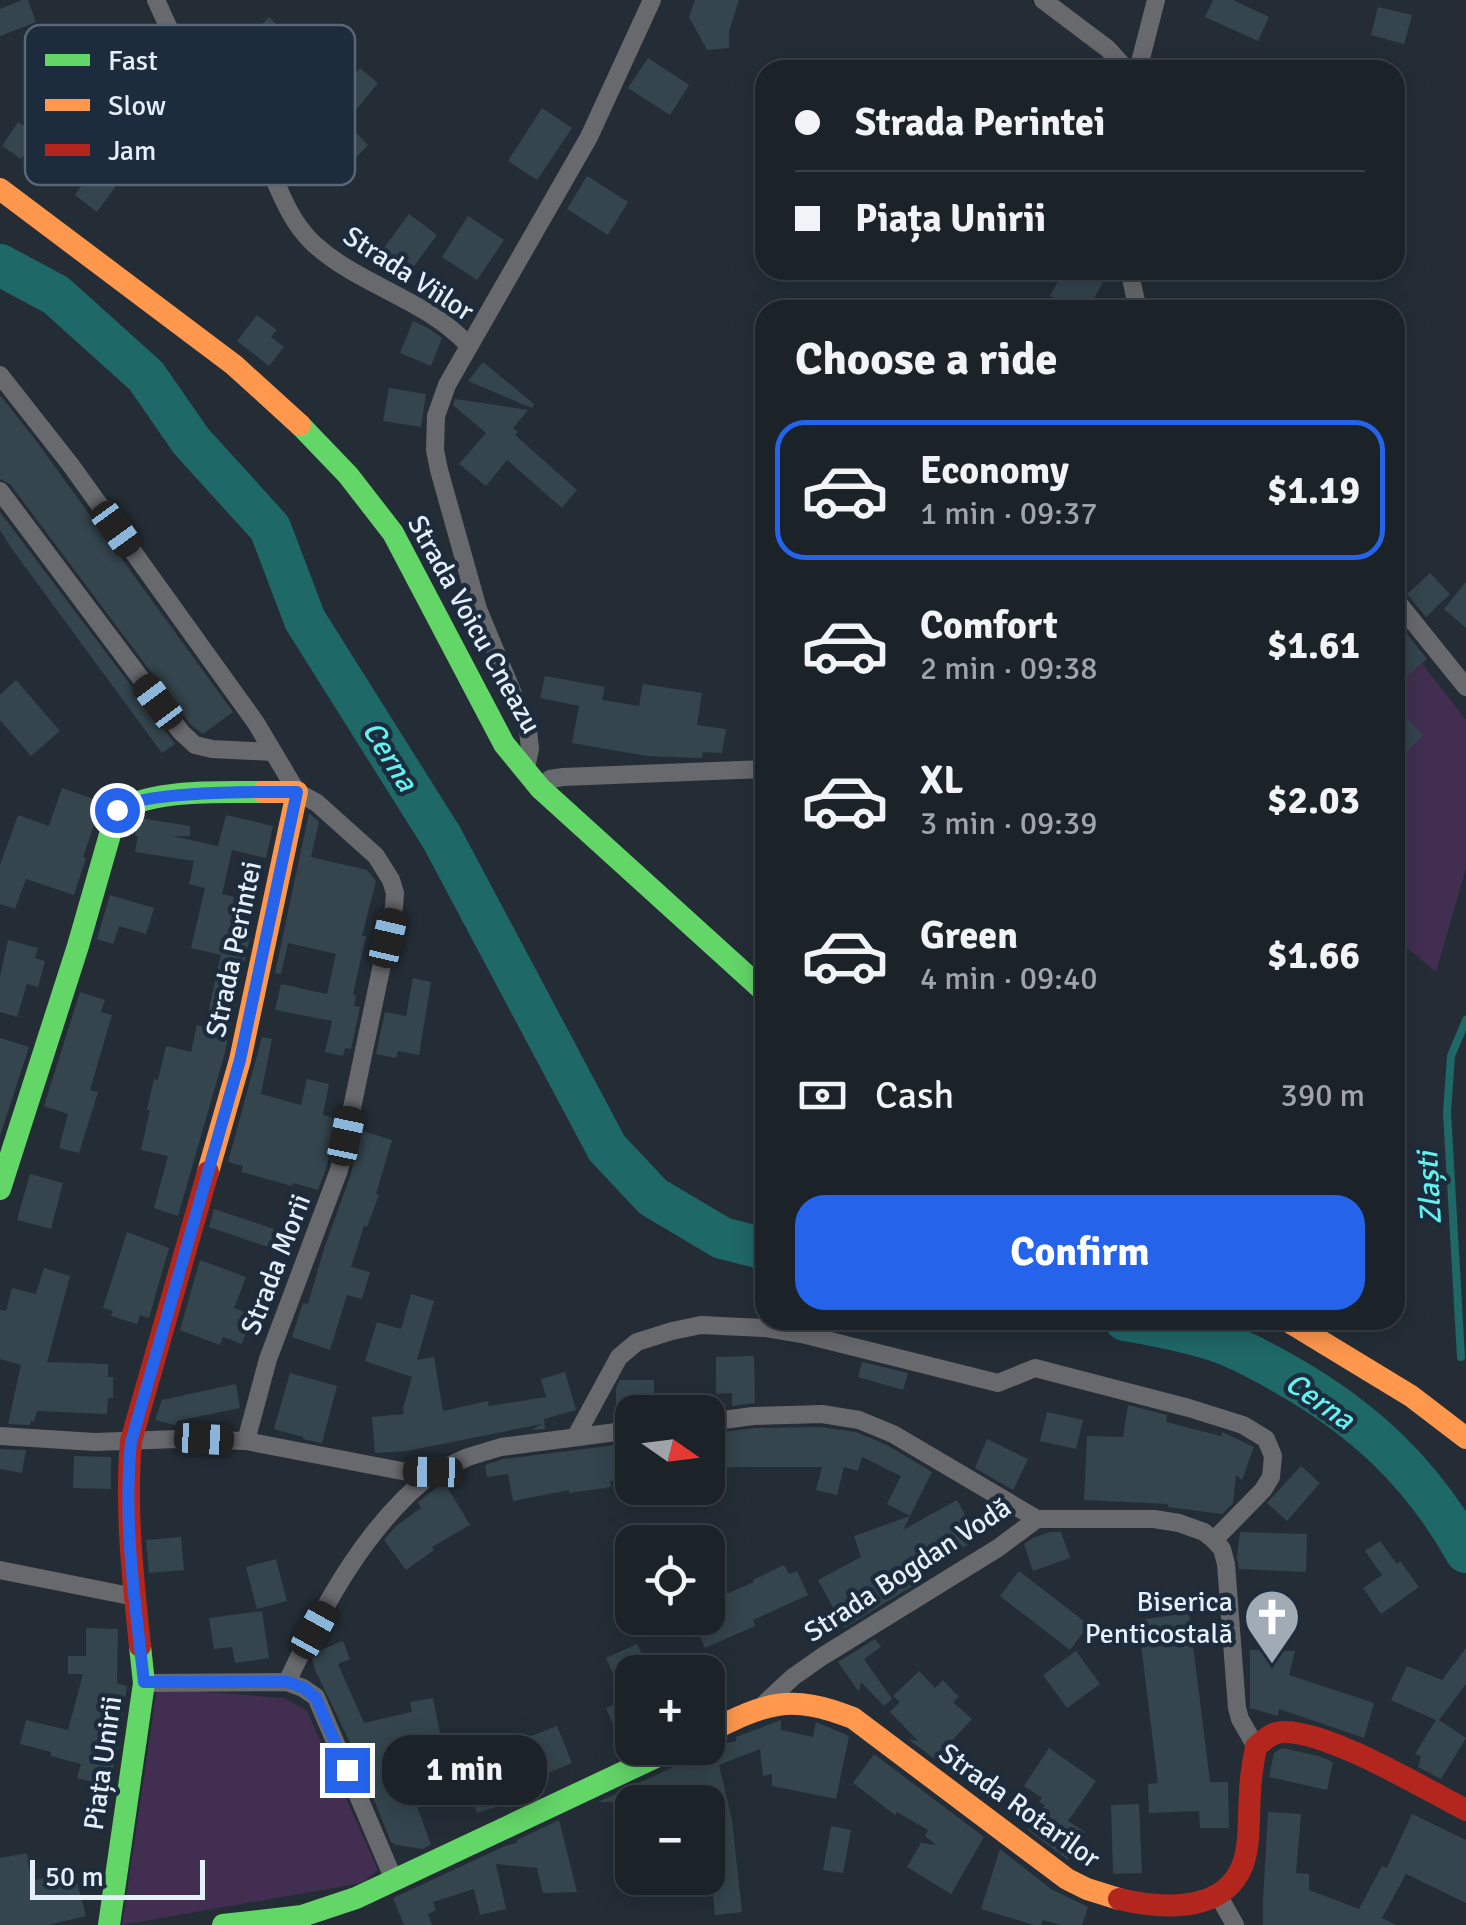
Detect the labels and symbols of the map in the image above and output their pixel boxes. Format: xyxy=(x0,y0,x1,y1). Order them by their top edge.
legend xyxy=(25,25,355,185)
text: Fast xyxy=(108,44,158,78)
text: Slow xyxy=(108,89,166,123)
text: Jam xyxy=(108,134,156,168)
street label: Strada Viilor xyxy=(337,219,481,329)
car xyxy=(86,496,146,562)
street label: Strada Voicu Cneazu xyxy=(400,509,548,740)
car xyxy=(128,669,188,735)
water label: Cerna xyxy=(354,714,426,799)
route start xyxy=(95,788,140,833)
street label: Strada Perintei xyxy=(199,858,269,1040)
car xyxy=(367,905,409,971)
car xyxy=(325,1104,367,1168)
water label: Zlaști xyxy=(1409,1148,1450,1225)
street label: Strada Morii xyxy=(234,1189,318,1339)
water label: Cerna xyxy=(1278,1365,1362,1439)
north arrow xyxy=(615,1395,725,1505)
car xyxy=(173,1422,235,1456)
car xyxy=(403,1456,463,1488)
street label: Strada Bogdan Vodă xyxy=(798,1490,1017,1649)
place label: Biserica Penticostală xyxy=(1085,1585,1233,1651)
church icon: Biserica Penticostală xyxy=(1242,1587,1302,1666)
car xyxy=(286,1596,342,1664)
street label: Piața Unirii xyxy=(77,1694,129,1832)
callout: 1 min xyxy=(382,1735,547,1805)
street label: Strada Rotarilor xyxy=(932,1736,1107,1876)
route end xyxy=(325,1748,370,1793)
scale bar xyxy=(30,1855,205,1900)

